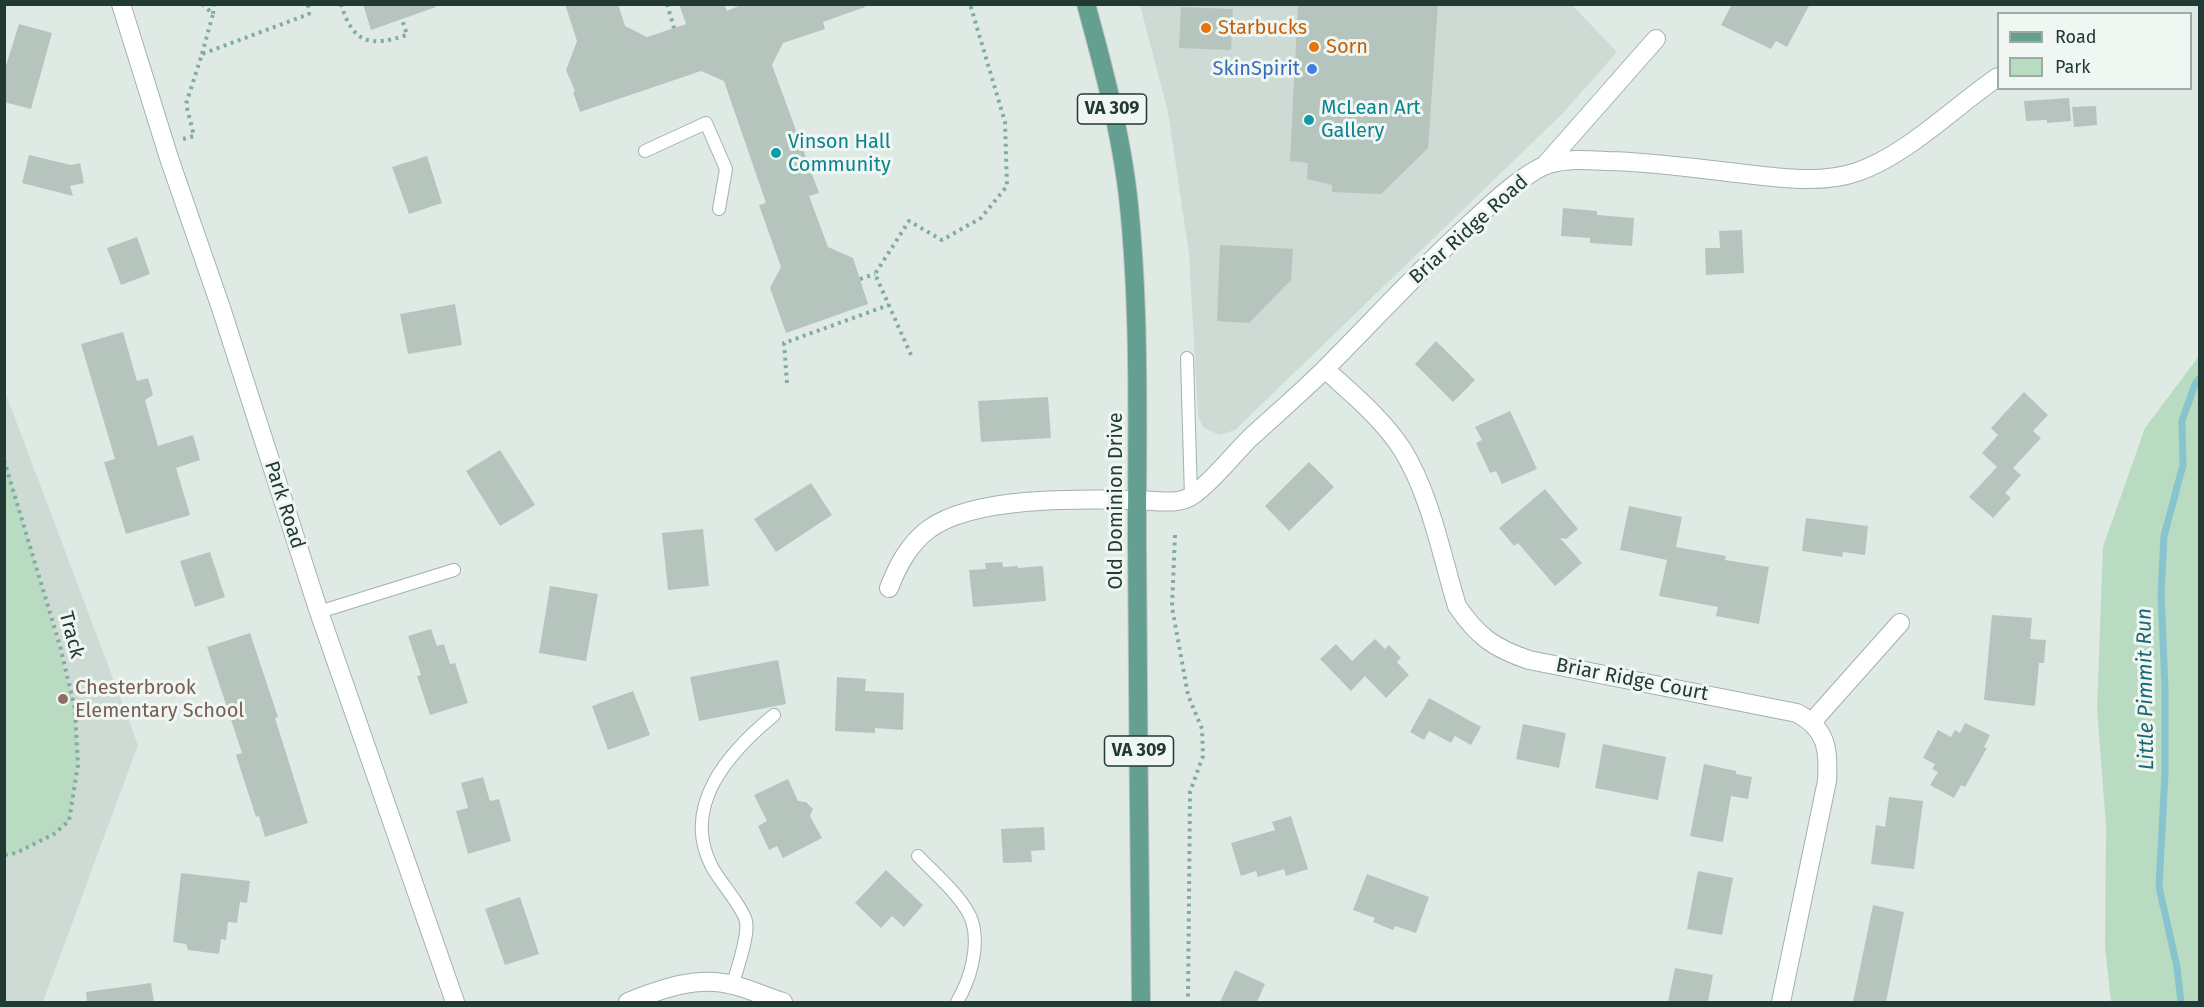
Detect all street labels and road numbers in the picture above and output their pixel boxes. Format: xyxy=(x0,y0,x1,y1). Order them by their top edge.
road number: VA 309 xyxy=(1078,94,1146,124)
street label: Briar Ridge Road xyxy=(1405,170,1533,290)
street label: Old Dominion Drive xyxy=(1104,412,1128,590)
street label: Park Road xyxy=(259,458,309,552)
street label: Track xyxy=(53,609,89,661)
street label: Briar Ridge Court xyxy=(1554,653,1710,707)
road number: VA 309 xyxy=(1104,736,1174,766)

